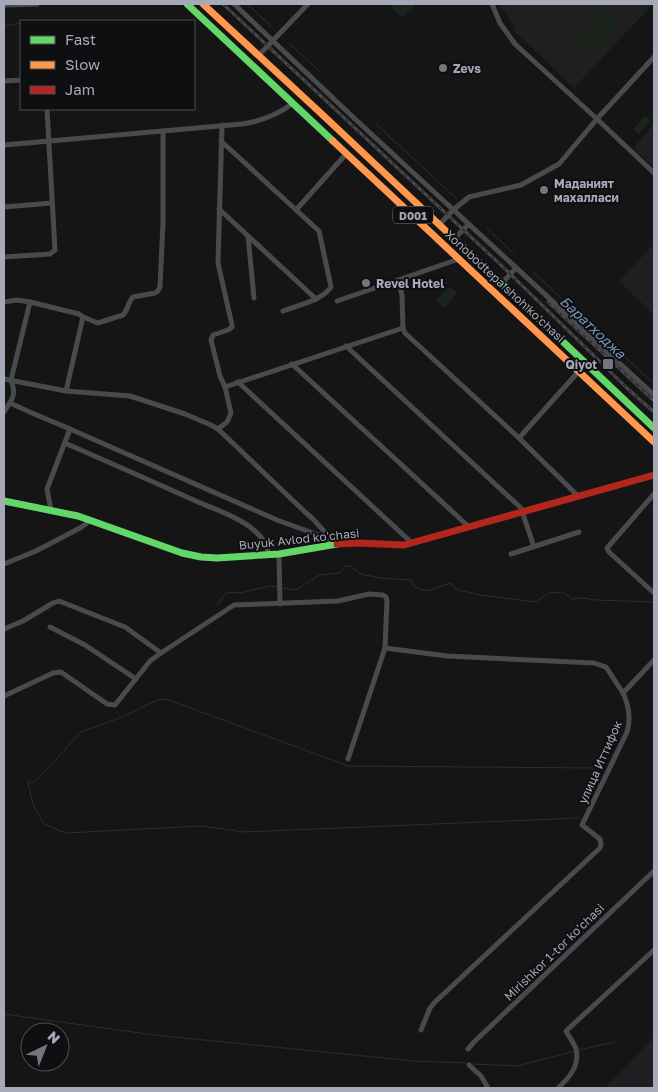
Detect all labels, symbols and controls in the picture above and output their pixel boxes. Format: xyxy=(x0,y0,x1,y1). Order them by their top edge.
legend xyxy=(20,20,195,110)
text: Fast xyxy=(65,30,96,48)
text: Slow xyxy=(65,55,100,73)
place label: Zevs xyxy=(453,61,481,76)
marker: Zevs xyxy=(437,62,449,74)
text: Jam xyxy=(65,80,95,98)
place label: Маданият махалласи xyxy=(554,176,619,205)
marker: Маданият махалласи xyxy=(538,184,550,196)
road number: D001 xyxy=(393,206,433,224)
street label: Xonobodtepa shoh ko'chasi xyxy=(442,227,568,345)
place label: Revel Hotel xyxy=(376,276,444,291)
marker: Revel Hotel xyxy=(360,277,372,289)
water label: Баратходжа xyxy=(557,292,630,363)
place label: Qiyot xyxy=(566,357,597,372)
marker: Qiyot xyxy=(601,357,615,371)
street label: Buyuk Avlod koʻchasi xyxy=(238,525,360,553)
street label: улица Иттифок xyxy=(575,718,625,806)
street label: Mirishkor 1-tor ko'chasi xyxy=(501,900,607,1004)
north arrow xyxy=(20,1022,70,1072)
text: N xyxy=(45,1027,64,1047)

